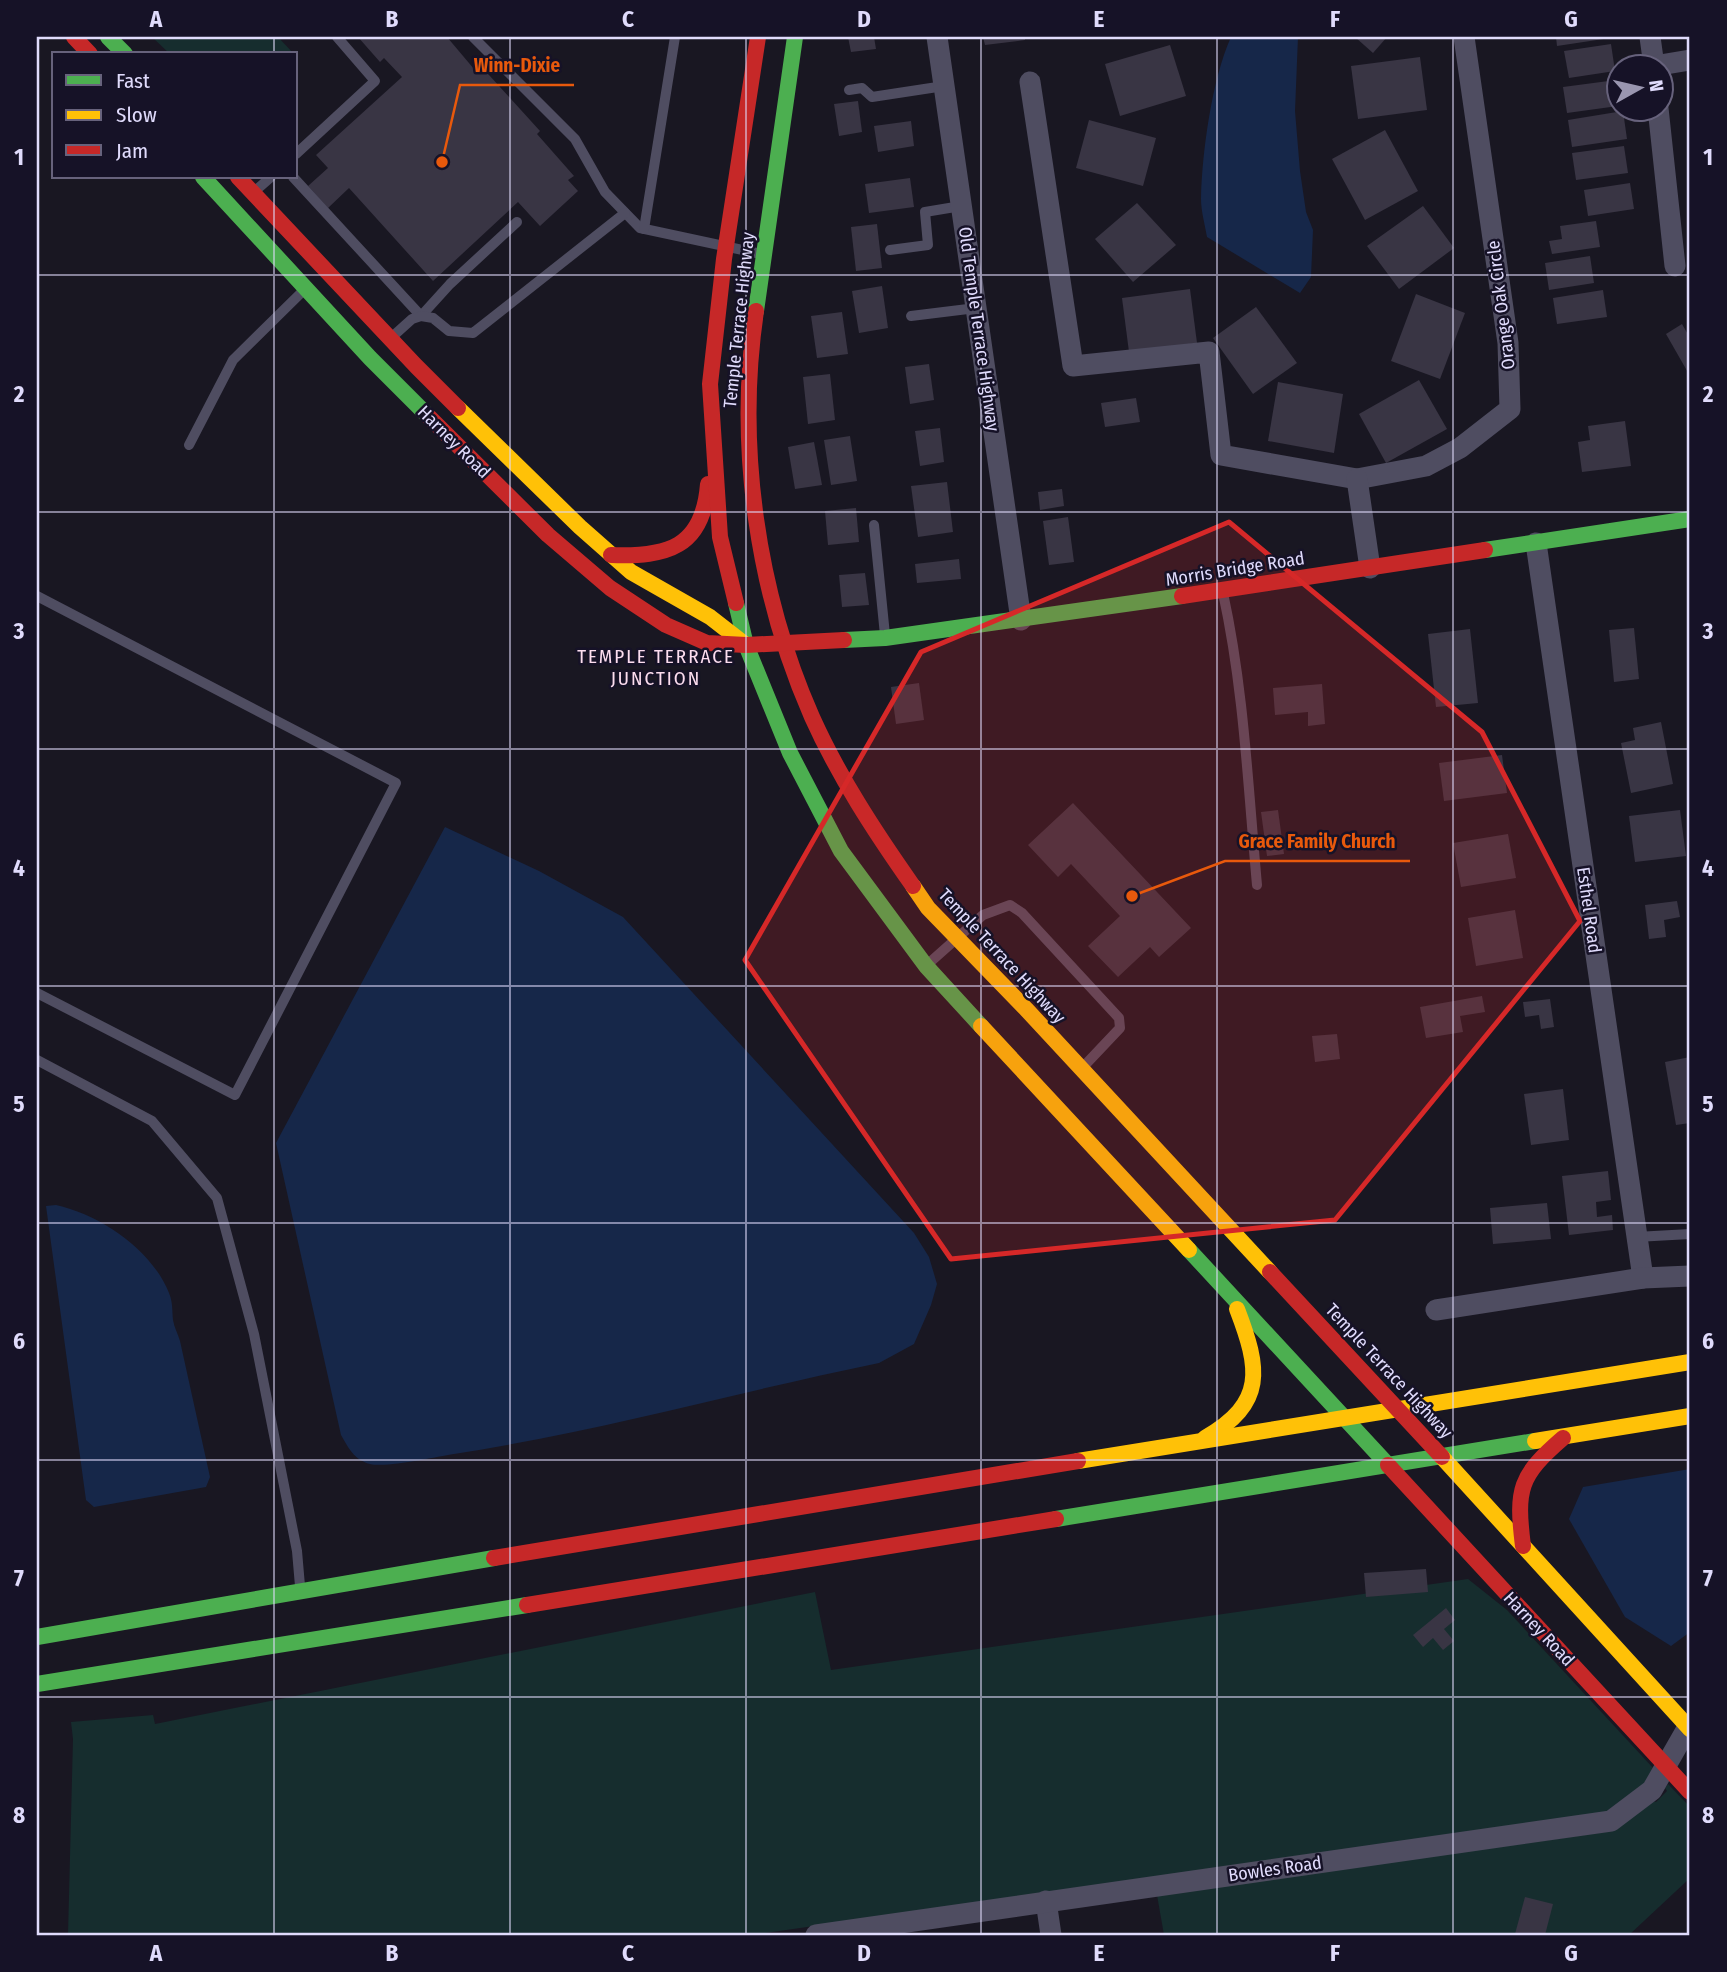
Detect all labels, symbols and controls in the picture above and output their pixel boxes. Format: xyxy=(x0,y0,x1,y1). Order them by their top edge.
text: A xyxy=(149,5,163,33)
text: B xyxy=(386,5,399,33)
text: C xyxy=(622,5,634,33)
text: D xyxy=(857,5,871,33)
text: E xyxy=(1094,5,1105,33)
text: F xyxy=(1330,5,1340,33)
text: G xyxy=(1564,5,1578,33)
callout: Winn-Dixie xyxy=(460,45,574,85)
legend xyxy=(52,52,298,178)
north arrow xyxy=(1604,52,1674,122)
text: Winn-Dixie xyxy=(474,54,561,77)
text: Fast xyxy=(116,68,150,94)
text: N xyxy=(1644,78,1669,93)
text: Slow xyxy=(116,102,157,128)
text: Jam xyxy=(116,138,148,164)
text: 1 xyxy=(14,143,24,171)
text: 1 xyxy=(1703,143,1713,171)
street label: Old Temple Terrace Highway xyxy=(954,225,1004,433)
street label: Temple Terrace Highway xyxy=(719,231,759,409)
street label: Orange Oak Circle xyxy=(1482,239,1520,371)
text: 2 xyxy=(13,380,25,408)
text: 2 xyxy=(1702,380,1714,408)
street label: Harney Road xyxy=(413,401,495,483)
street label: Morris Bridge Road xyxy=(1164,547,1306,591)
text: 3 xyxy=(13,617,25,645)
text: 3 xyxy=(1702,617,1714,645)
district label: TEMPLE TERRACE JUNCTION xyxy=(577,645,735,690)
callout: Grace Family Church xyxy=(1225,821,1410,861)
text: Grace Family Church xyxy=(1239,830,1395,853)
text: 4 xyxy=(13,854,25,882)
text: 4 xyxy=(1702,854,1714,882)
street label: Esthel Road xyxy=(1572,866,1606,954)
street label: Temple Terrace Highway xyxy=(934,884,1070,1028)
text: 5 xyxy=(13,1090,25,1118)
text: 5 xyxy=(1702,1090,1714,1118)
street label: Temple Terrace Highway xyxy=(1321,1299,1457,1443)
text: 6 xyxy=(13,1327,25,1355)
text: 6 xyxy=(1702,1327,1714,1355)
text: 7 xyxy=(14,1564,24,1592)
text: 7 xyxy=(1703,1564,1713,1592)
street label: Harney Road xyxy=(1499,1587,1579,1671)
text: 8 xyxy=(13,1801,25,1829)
text: 8 xyxy=(1702,1801,1714,1829)
street label: Bowles Road xyxy=(1227,1852,1323,1886)
text: A xyxy=(149,1939,163,1967)
text: B xyxy=(386,1939,399,1967)
text: C xyxy=(622,1939,634,1967)
text: D xyxy=(857,1939,871,1967)
text: E xyxy=(1094,1939,1105,1967)
text: F xyxy=(1330,1939,1340,1967)
text: G xyxy=(1564,1939,1578,1967)

